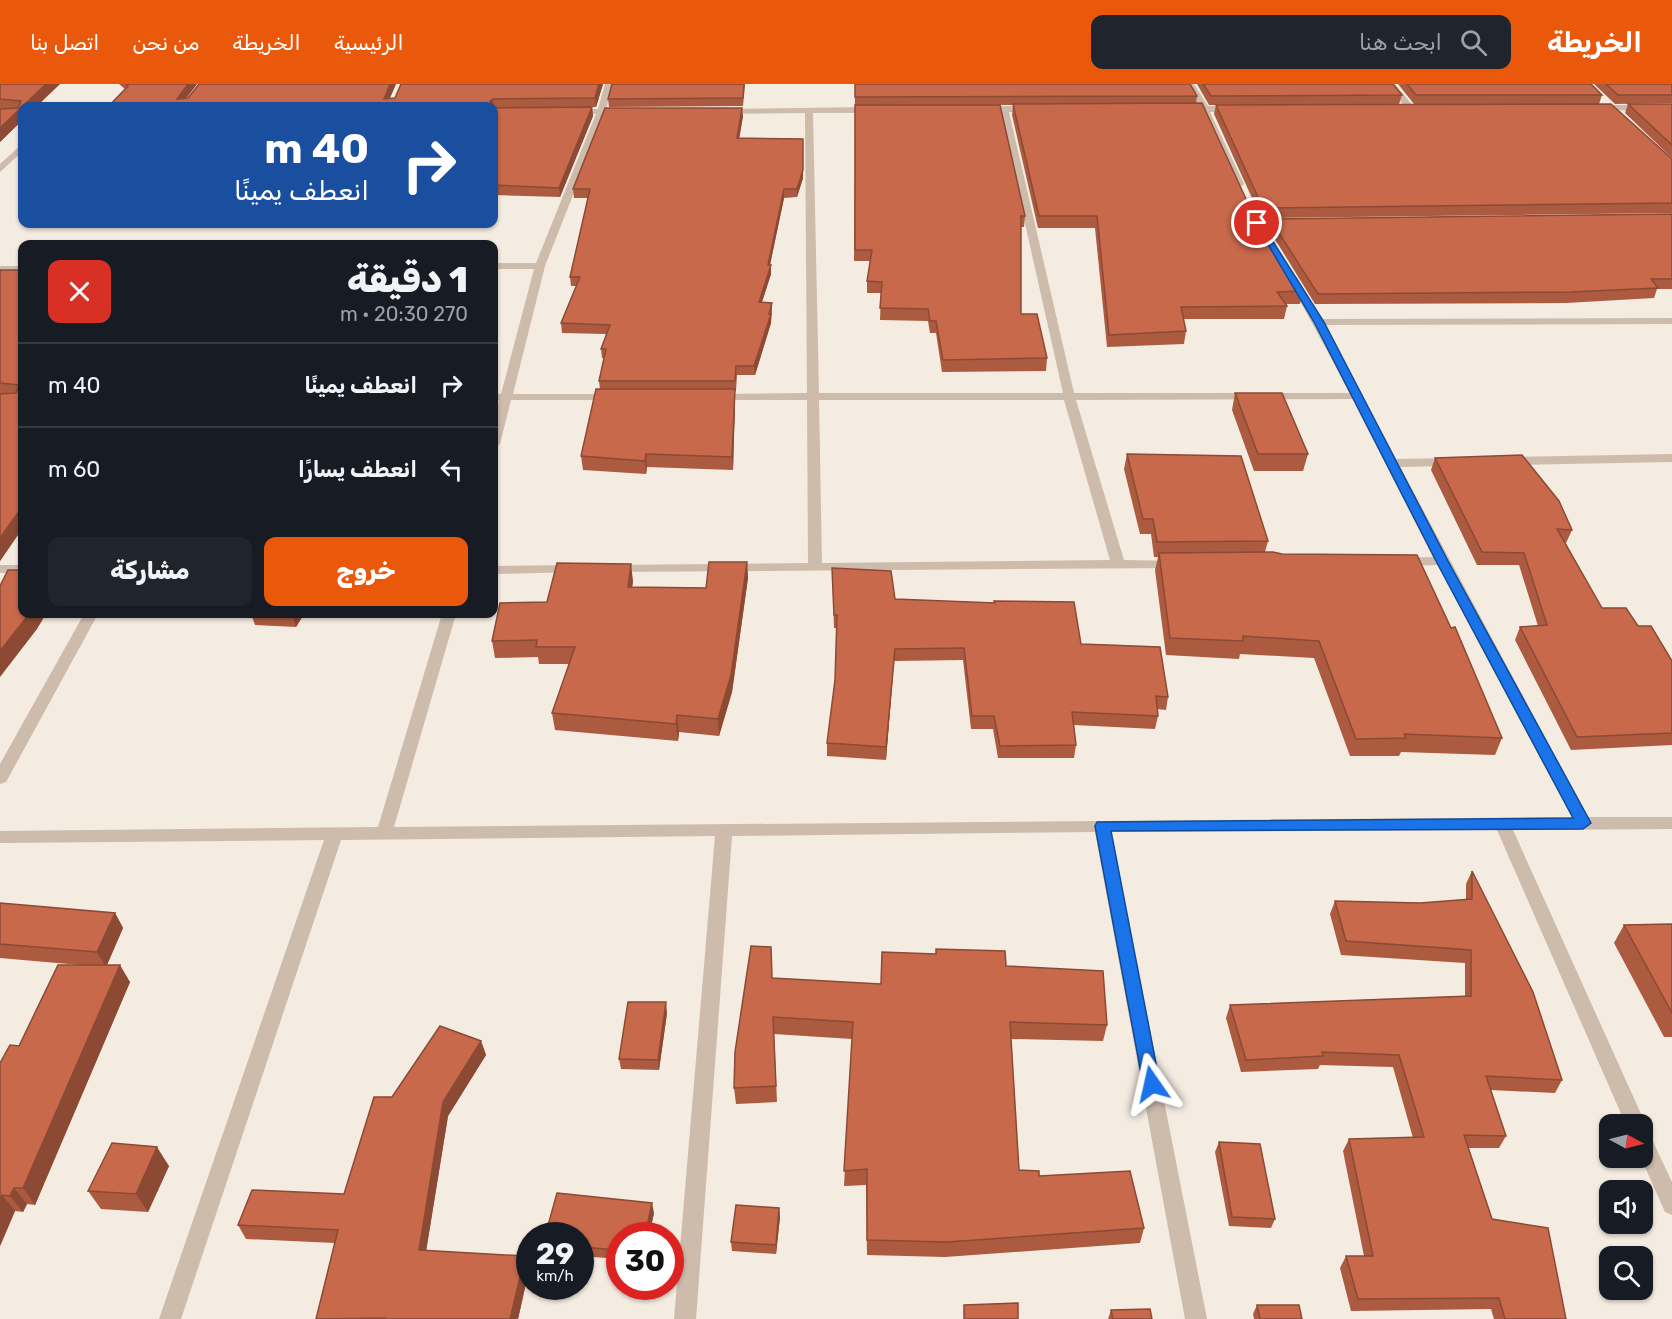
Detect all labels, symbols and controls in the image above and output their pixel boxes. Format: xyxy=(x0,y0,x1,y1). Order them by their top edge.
search box xyxy=(1091,15,1511,69)
icon: search xyxy=(1457,26,1490,59)
text: الخريطة xyxy=(1547,26,1642,59)
text: ابحث هنا xyxy=(1359,29,1442,56)
text: اتصل بنا xyxy=(30,30,99,55)
text: من نحن xyxy=(132,30,199,55)
text: الخريطة xyxy=(232,30,301,55)
text: الرئيسية xyxy=(334,30,404,55)
text: 40 m xyxy=(264,124,369,174)
icon: right xyxy=(390,126,468,204)
text: انعطف يمينًا xyxy=(234,175,369,207)
pin xyxy=(1231,197,1282,248)
icon: arrive xyxy=(1240,206,1273,239)
text: 1 دقيقة xyxy=(347,258,468,301)
button: close xyxy=(48,260,111,323)
text: 270 m · 20:30 xyxy=(340,302,468,326)
icon: right xyxy=(435,369,468,402)
text: 40 m xyxy=(48,372,101,399)
text: انعطف يمينًا xyxy=(304,372,417,399)
icon: left xyxy=(435,453,468,486)
text: 60 m xyxy=(48,456,100,483)
text: انعطف يسارًا xyxy=(298,456,417,483)
button: مشاركة xyxy=(48,537,252,606)
button: خروج xyxy=(264,537,468,606)
position arrow xyxy=(1120,1052,1184,1116)
north arrow xyxy=(1599,1114,1653,1168)
map controls xyxy=(1599,1114,1653,1300)
button: sound xyxy=(1599,1180,1653,1234)
speed limit sign: 30 xyxy=(606,1222,684,1300)
text: 29 xyxy=(536,1236,574,1272)
button: search xyxy=(1599,1246,1653,1300)
text: km/h xyxy=(536,1267,574,1285)

